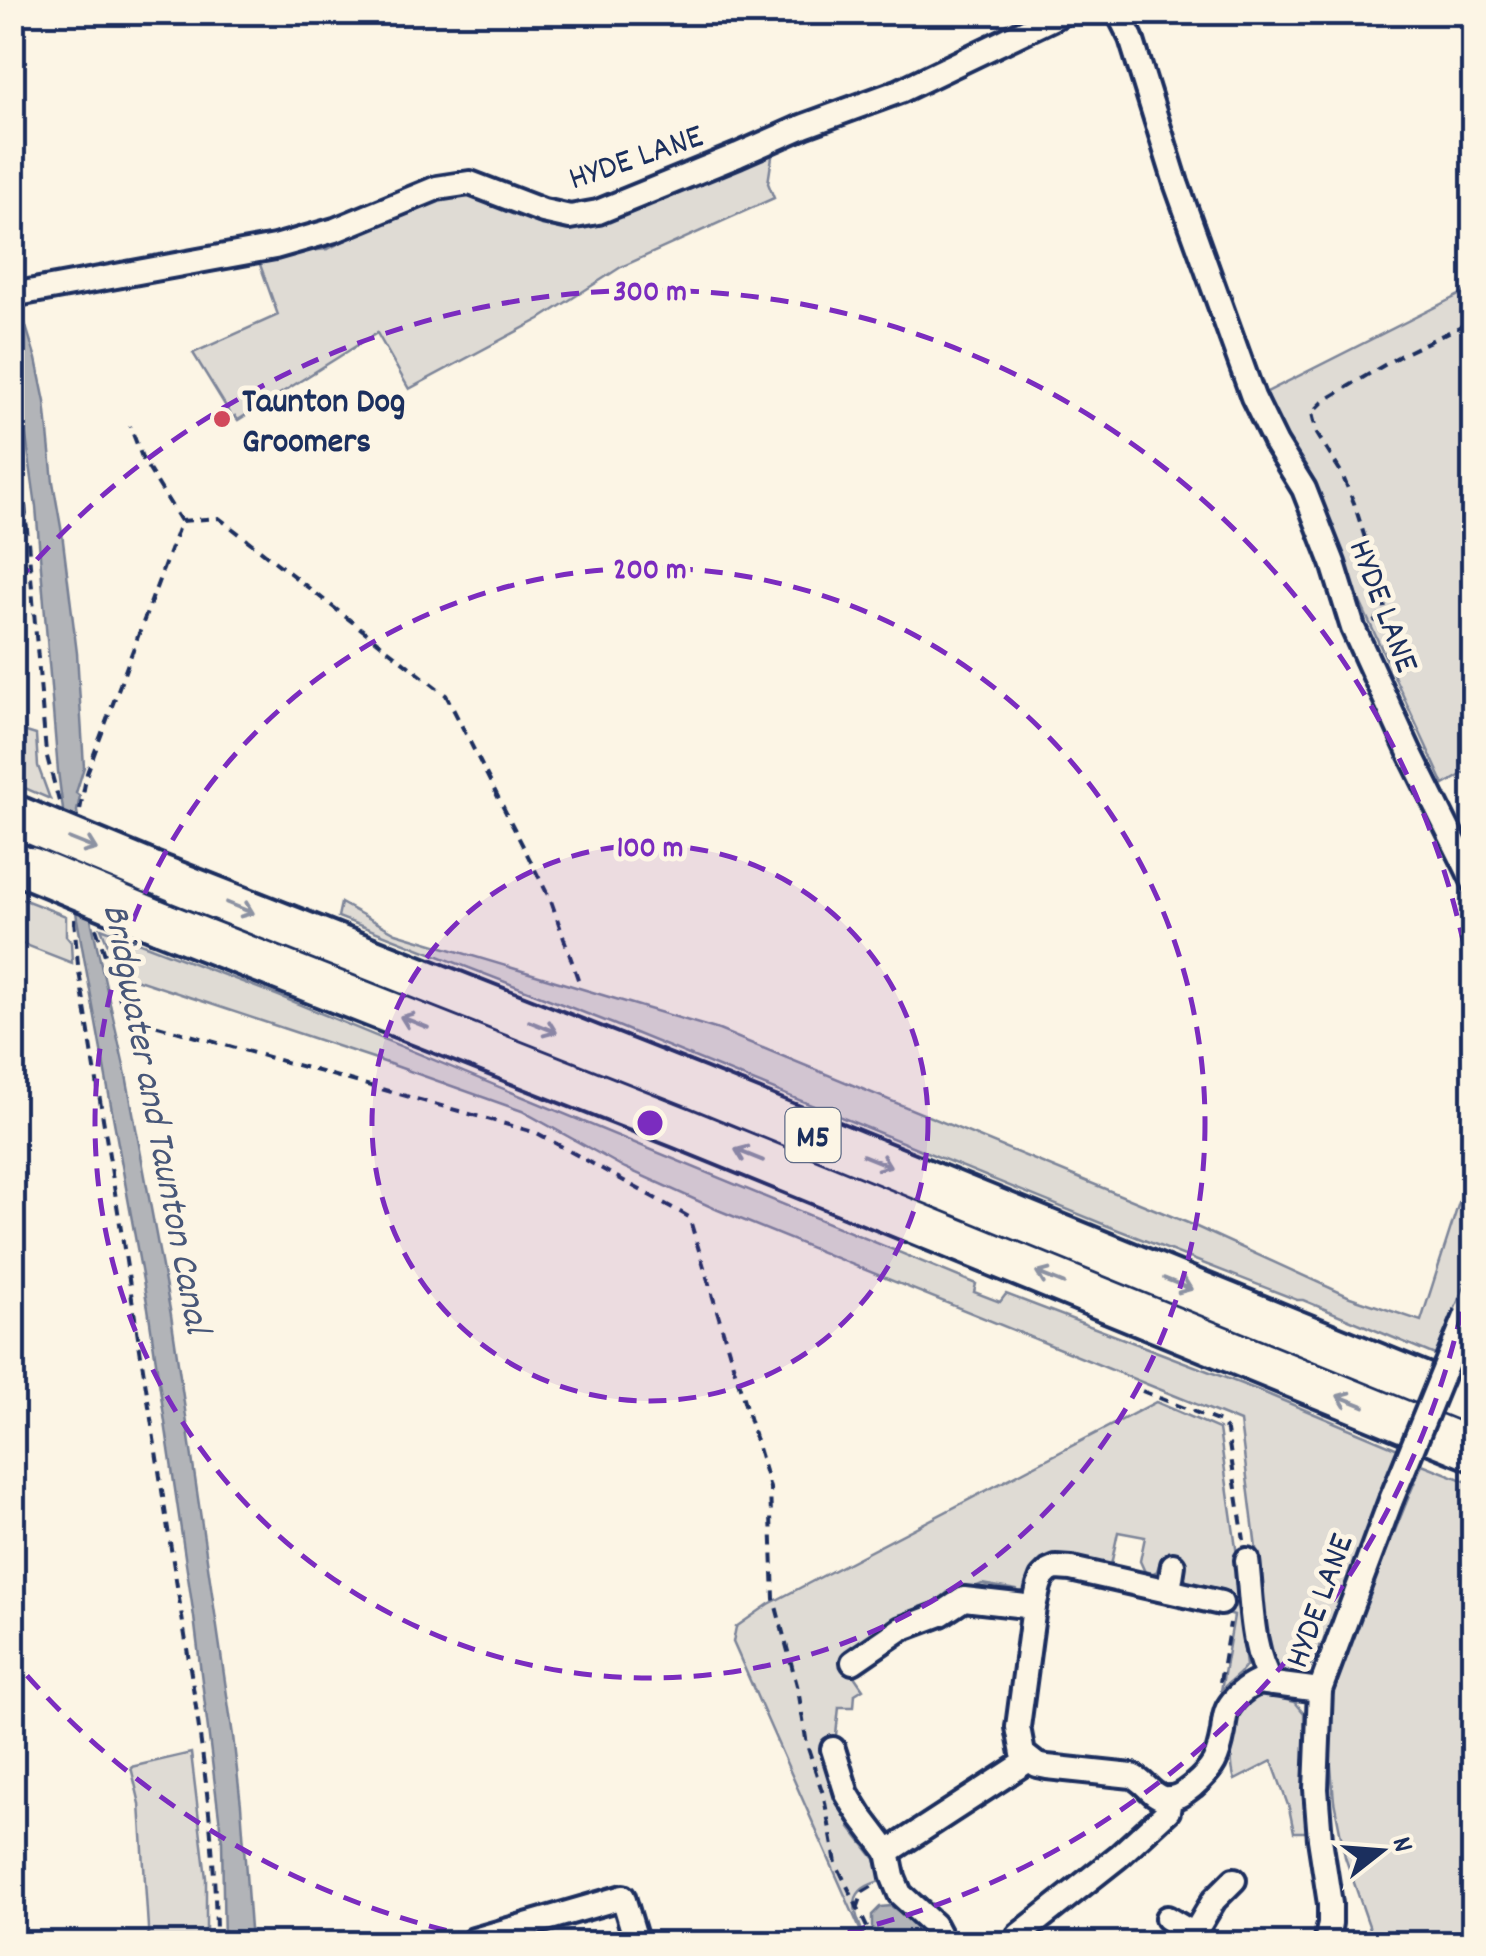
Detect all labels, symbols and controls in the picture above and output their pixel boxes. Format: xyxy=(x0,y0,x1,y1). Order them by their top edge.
street label: HYDE LANE xyxy=(563,113,711,206)
text: 300 m xyxy=(613,273,687,316)
place label: Taunton Dog Groomers xyxy=(242,379,405,469)
marker: Taunton Dog Groomers xyxy=(211,408,233,430)
street label: HYDE LANE xyxy=(1333,533,1430,681)
text: 200 m xyxy=(613,551,687,594)
text: 100 m xyxy=(617,829,683,872)
one-way arrow xyxy=(68,837,98,855)
water label: Bridgwater and Taunton Canal xyxy=(85,900,223,1341)
one-way arrow xyxy=(225,900,255,918)
one-way arrow xyxy=(400,1012,430,1030)
one-way arrow xyxy=(526,1019,557,1037)
centre of rings xyxy=(632,1105,668,1141)
road number: M5 xyxy=(786,1108,840,1162)
one-way arrow xyxy=(734,1145,764,1163)
one-way arrow xyxy=(861,1154,892,1172)
one-way arrow xyxy=(1035,1268,1065,1286)
one-way arrow xyxy=(1162,1277,1192,1295)
one-way arrow xyxy=(1336,1390,1366,1408)
street label: HYDE LANE xyxy=(1274,1528,1369,1676)
north arrow xyxy=(1331,1801,1431,1901)
text: N xyxy=(1379,1833,1421,1858)

